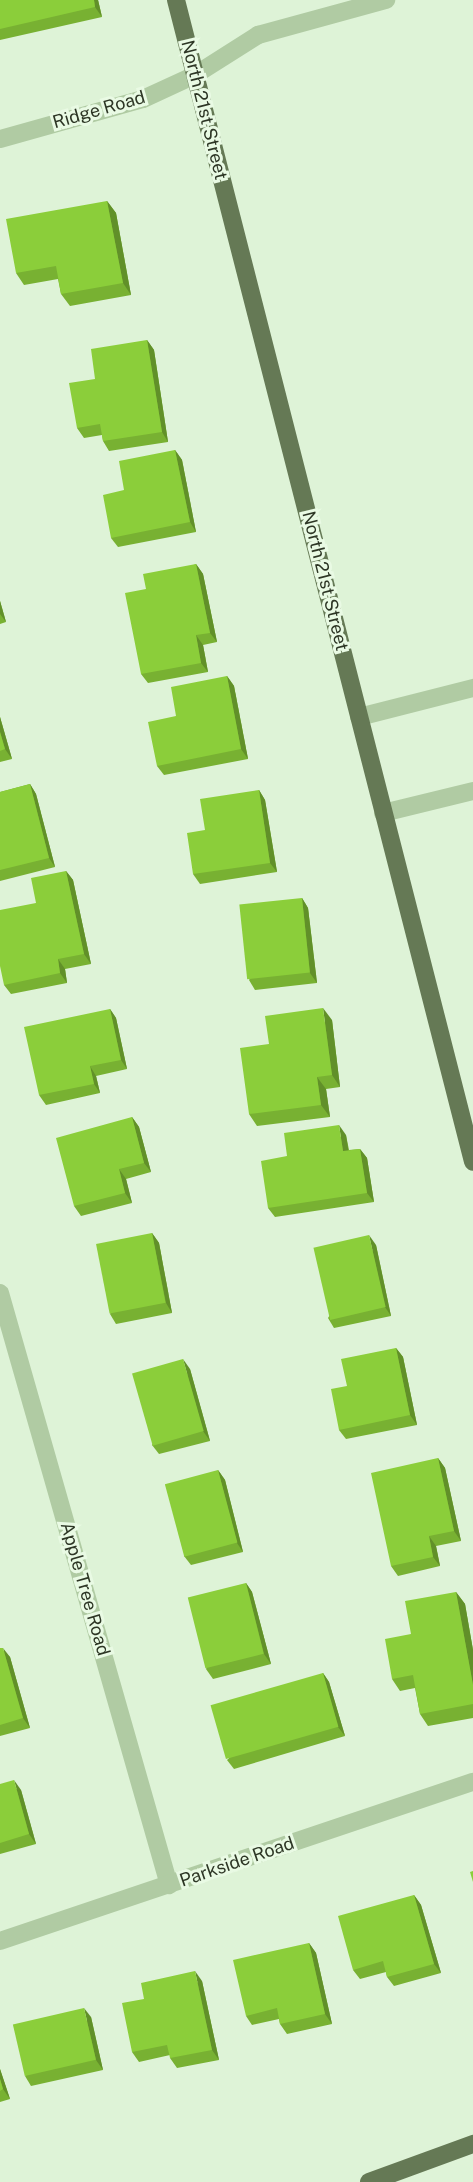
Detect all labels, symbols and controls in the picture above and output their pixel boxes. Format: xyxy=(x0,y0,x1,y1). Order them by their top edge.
street label: North 21st Street xyxy=(176,38,232,182)
street label: Ridge Road xyxy=(50,86,148,134)
street label: North 21st Street xyxy=(297,509,353,653)
street label: Apple Tree Road xyxy=(56,1520,114,1658)
street label: Parkside Road xyxy=(177,1832,297,1892)

